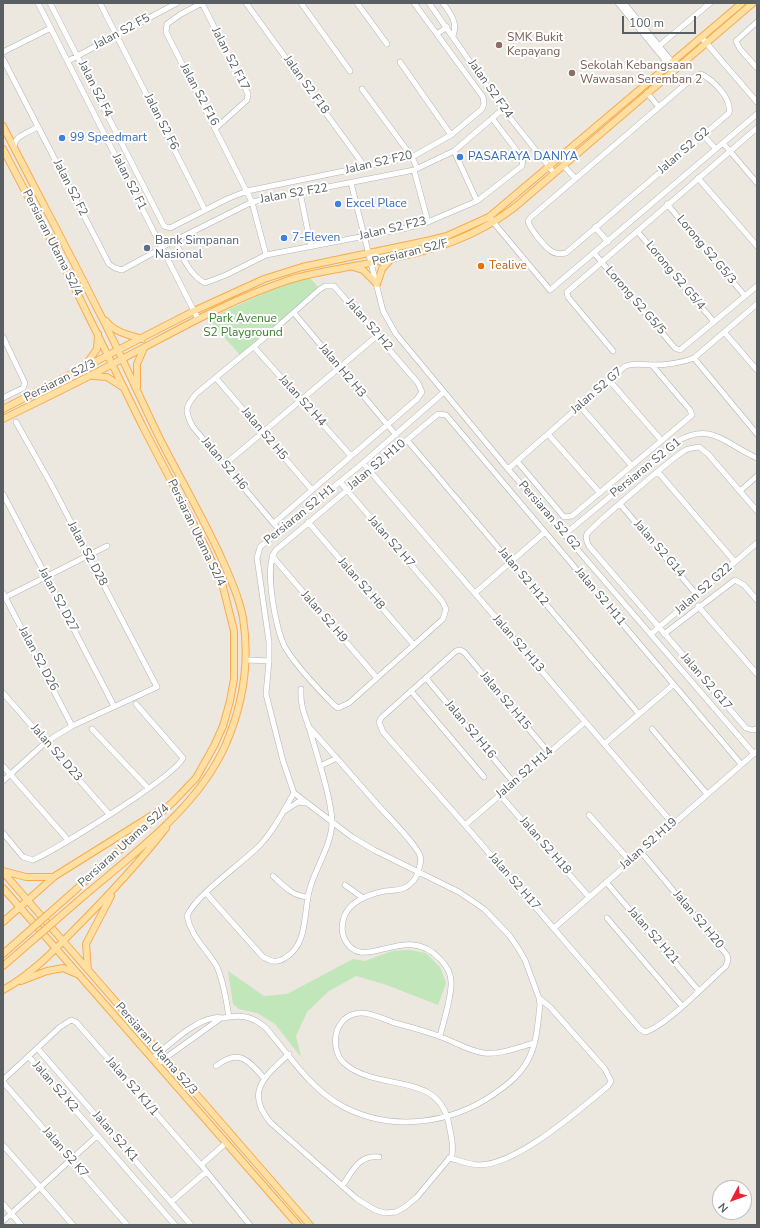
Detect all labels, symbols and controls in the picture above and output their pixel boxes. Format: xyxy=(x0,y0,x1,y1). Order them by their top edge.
scale bar xyxy=(624,8,698,34)
street label: Jalan S2 F5 xyxy=(91,11,153,53)
text: 100 m xyxy=(629,15,664,31)
street label: Jalan S2 F17 xyxy=(208,25,252,93)
place label: SMK Bukit Kepayang xyxy=(507,31,563,59)
marker: SMK Bukit Kepayang xyxy=(494,40,504,50)
street label: Jalan S2 F18 xyxy=(280,53,332,117)
street label: Jalan S2 F24 xyxy=(464,57,516,121)
street label: Jalan S2 F4 xyxy=(75,58,115,120)
place label: Sekolah Kebangsaan Wawasan Seremban 2 xyxy=(580,59,702,87)
street label: Jalan S2 F16 xyxy=(177,61,221,129)
marker: Sekolah Kebangsaan Wawasan Seremban 2 xyxy=(567,68,577,78)
street label: Jalan S2 F6 xyxy=(141,91,181,153)
street label: Jalan S2 G2 xyxy=(655,125,713,177)
place label: 99 Speedmart xyxy=(70,131,147,145)
marker: 99 Speedmart xyxy=(57,133,67,143)
street label: Jalan S2 F20 xyxy=(344,148,414,178)
place label: PASARAYA DANIYA xyxy=(468,150,578,164)
street label: Jalan S2 F1 xyxy=(109,151,149,213)
marker: PASARAYA DANIYA xyxy=(455,152,465,162)
street label: Jalan S2 F2 xyxy=(50,157,90,219)
street label: Jalan S2 F22 xyxy=(259,181,329,207)
street label: Persiaran Utama S2/4 xyxy=(19,187,85,299)
place label: Excel Place xyxy=(346,197,407,211)
marker: Excel Place xyxy=(333,199,343,209)
street label: Lorong S2 G5/3 xyxy=(673,213,739,287)
street label: Jalan S2 F23 xyxy=(358,214,428,244)
place label: 7-Eleven xyxy=(292,231,340,245)
marker: 7-Eleven xyxy=(279,233,289,243)
place label: Bank Simpanan Nasional xyxy=(155,234,239,262)
street label: Persiaran S2/F xyxy=(370,237,450,269)
street label: Lorong S2 G5/4 xyxy=(642,239,708,313)
marker: Bank Simpanan Nasional xyxy=(142,243,152,253)
place label: Tealive xyxy=(489,259,527,273)
marker: Tealive xyxy=(476,261,486,271)
street label: Lorong S2 G5/5 xyxy=(602,264,668,338)
street label: Jalan S2 H2 xyxy=(343,296,395,354)
park label: Park Avenue S2 Playground xyxy=(203,312,283,340)
street label: Jalan H2 H3 xyxy=(315,341,369,401)
street label: Persiaran S2/3 xyxy=(22,357,98,405)
street label: Jalan S2 G7 xyxy=(568,365,626,417)
street label: Jalan S2 H4 xyxy=(275,372,329,430)
street label: Jalan S2 H5 xyxy=(238,405,290,463)
street label: Jalan S2 H6 xyxy=(198,435,250,493)
street label: Persiaran S2 G1 xyxy=(608,435,684,501)
street label: Jalan S2 H10 xyxy=(345,437,409,493)
street label: Persiaran Utama S2/4 xyxy=(164,477,228,589)
street label: Persiaran S2 G2 xyxy=(515,478,583,554)
street label: Persiaran S2 H1 xyxy=(262,482,338,548)
street label: Jalan S2 H7 xyxy=(365,513,417,571)
street label: Jalan S2 G14 xyxy=(630,518,688,580)
street label: Jalan S2 D28 xyxy=(64,519,110,589)
street label: Jalan S2 H12 xyxy=(495,545,551,609)
street label: Jalan S2 H8 xyxy=(335,555,387,613)
street label: Jalan S2 G22 xyxy=(673,560,735,618)
street label: Jalan S2 D27 xyxy=(35,565,81,635)
street label: Jalan S2 H11 xyxy=(572,565,628,629)
street label: Jalan S2 H9 xyxy=(298,588,350,646)
street label: Jalan S2 H13 xyxy=(489,612,547,676)
street label: Jalan S2 D26 xyxy=(15,624,61,694)
street label: Jalan S2 G17 xyxy=(677,651,735,713)
street label: Jalan S2 H15 xyxy=(477,669,533,733)
street label: Jalan S2 H16 xyxy=(442,698,498,762)
street label: Jalan S2 D23 xyxy=(27,721,85,785)
street label: Jalan S2 H14 xyxy=(493,744,557,802)
street label: Persiaran Utama S2/4 xyxy=(76,801,172,891)
street label: Jalan S2 H18 xyxy=(516,814,574,878)
street label: Jalan S2 H19 xyxy=(617,815,681,873)
street label: Jalan S2 H17 xyxy=(485,850,543,914)
street label: Jalan S2 H20 xyxy=(670,888,726,952)
street label: Jalan S2 H21 xyxy=(624,904,682,968)
street label: Persiaran Utama S2/3 xyxy=(112,1000,200,1098)
street label: Jalan S2 K1/1 xyxy=(103,1055,161,1119)
street label: Jalan S2 K2 xyxy=(29,1059,81,1115)
street label: Jalan S2 K1 xyxy=(89,1109,141,1165)
street label: Jalan S2 K7 xyxy=(39,1125,91,1181)
north arrow xyxy=(712,1180,752,1220)
text: N xyxy=(715,1200,732,1216)

